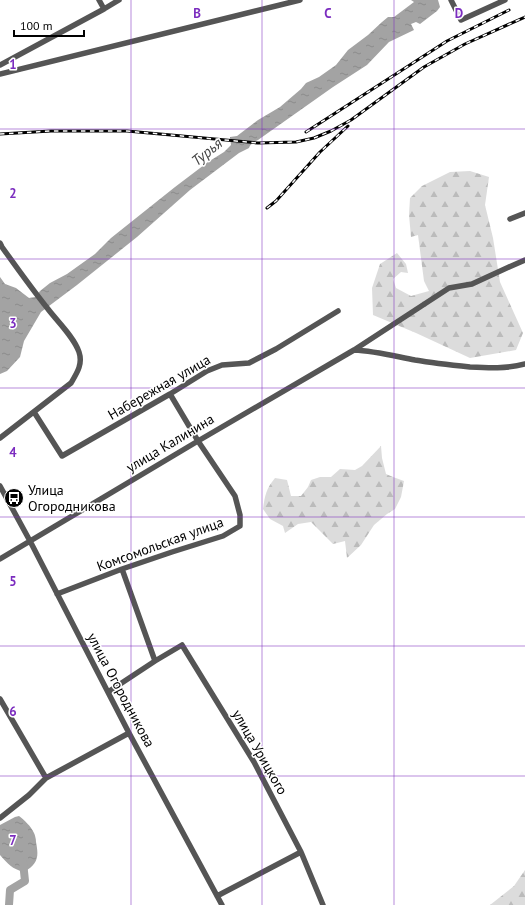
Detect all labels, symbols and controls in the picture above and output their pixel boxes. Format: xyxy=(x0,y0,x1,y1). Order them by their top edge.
text: B xyxy=(193,5,201,22)
text: C xyxy=(324,5,332,22)
text: D xyxy=(455,5,463,22)
scale bar xyxy=(14,12,84,38)
text: 100 m xyxy=(20,18,53,33)
text: 1 xyxy=(9,56,17,73)
water label: Турья xyxy=(187,133,226,170)
text: 2 xyxy=(9,185,17,202)
text: 3 xyxy=(9,315,17,332)
street label: Набережная улица xyxy=(105,350,213,424)
street label: улица Калинина xyxy=(123,410,217,476)
text: 4 xyxy=(9,444,17,461)
place label: Улица Огородникова xyxy=(28,481,116,515)
bus stop icon: Улица Огородникова xyxy=(3,487,25,509)
street label: Комсомольская улица xyxy=(94,513,226,575)
text: 5 xyxy=(9,573,17,590)
street label: улица Огородникова xyxy=(83,630,159,750)
text: 6 xyxy=(9,703,17,720)
street label: улица Урицкого xyxy=(228,706,292,798)
text: 7 xyxy=(9,832,17,849)

